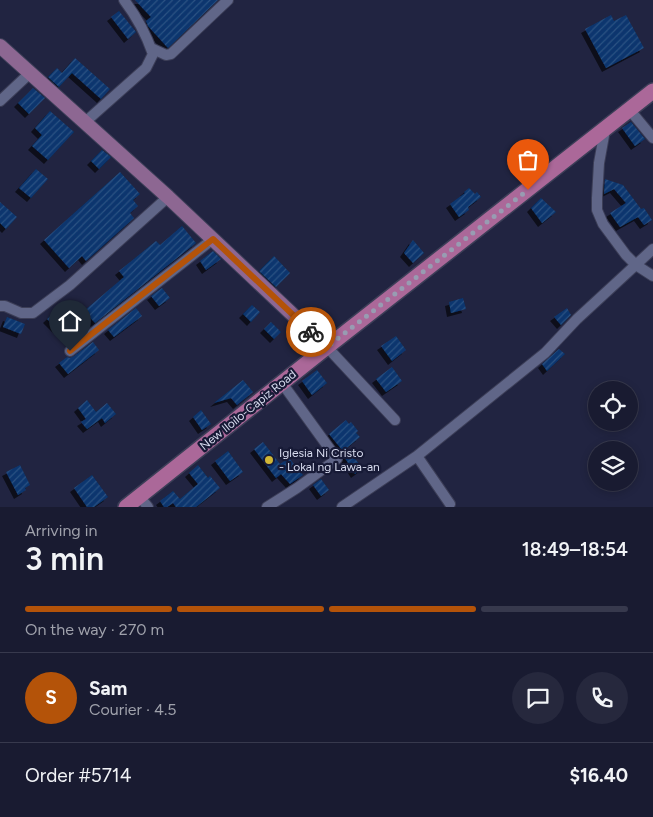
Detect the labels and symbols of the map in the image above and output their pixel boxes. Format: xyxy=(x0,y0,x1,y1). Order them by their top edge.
pin xyxy=(507,139,549,190)
pin xyxy=(49,300,91,351)
courier xyxy=(286,307,336,357)
street label: New Iloilo-Capiz Road xyxy=(197,367,299,453)
place label: Iglesia Ni Cristo - Lokal ng Lawa-an xyxy=(279,446,380,474)
marker: Iglesia Ni Cristo - Lokal ng Lawa-an xyxy=(263,454,275,466)

